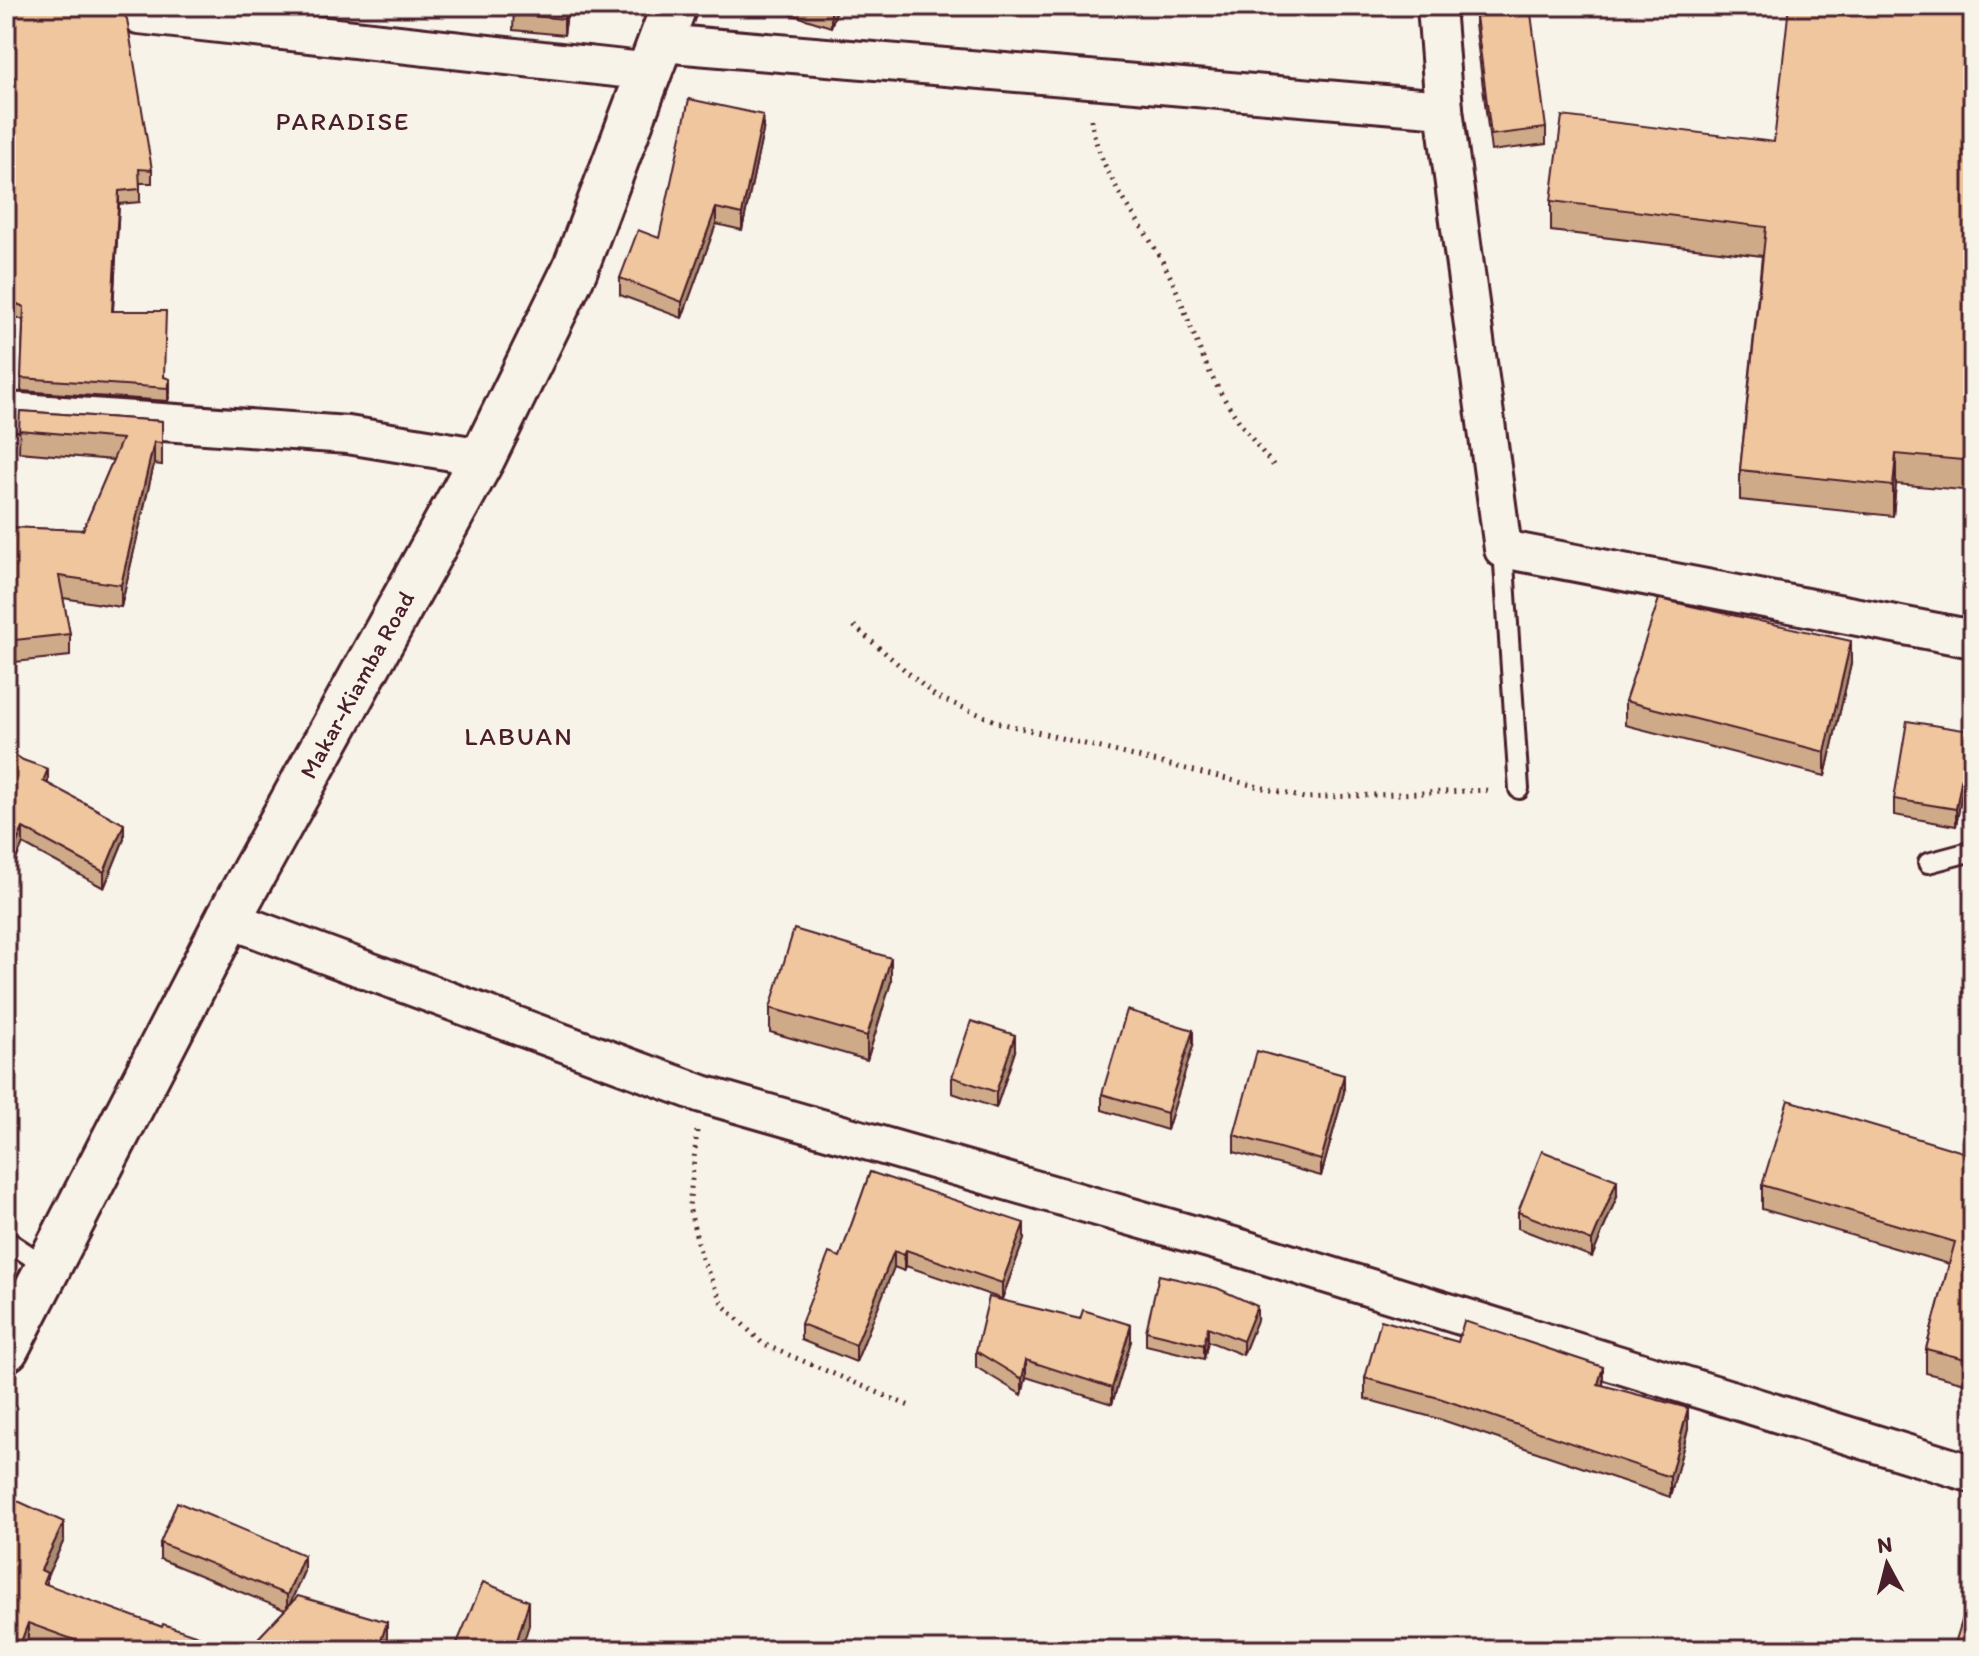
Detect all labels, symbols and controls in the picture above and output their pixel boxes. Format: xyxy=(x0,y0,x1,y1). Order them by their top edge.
district label: PARADISE xyxy=(276,105,410,137)
street label: Makar-Kiamba Road xyxy=(293,586,420,784)
district label: LABUAN xyxy=(464,720,574,752)
north arrow xyxy=(1847,1524,1927,1604)
text: N xyxy=(1876,1530,1894,1559)

